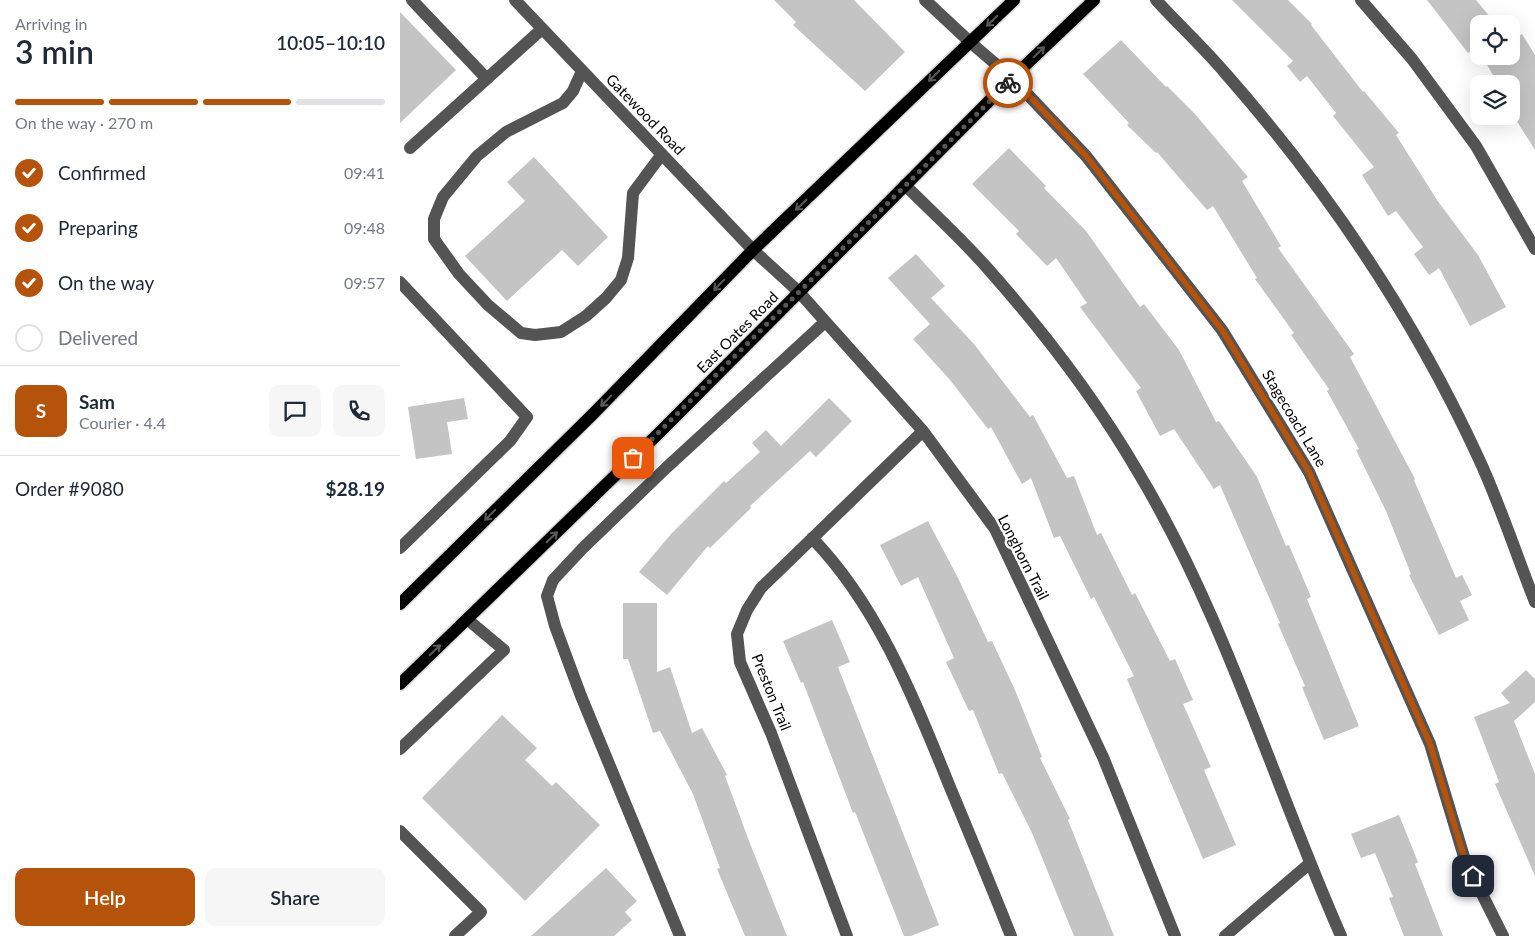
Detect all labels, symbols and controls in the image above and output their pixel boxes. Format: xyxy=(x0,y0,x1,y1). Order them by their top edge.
text: Arriving in xyxy=(15,14,88,33)
one-way arrow xyxy=(985,15,998,27)
map controls xyxy=(1470,15,1520,125)
button: locate xyxy=(1470,15,1520,65)
text: 10:05–10:10 xyxy=(276,31,385,54)
text: 3 min xyxy=(15,32,94,71)
one-way arrow xyxy=(1033,46,1046,58)
courier xyxy=(983,58,1033,108)
icon: bike xyxy=(994,69,1022,97)
street label: Gatewood Road xyxy=(603,70,689,158)
one-way arrow xyxy=(928,70,941,82)
button: layers xyxy=(1470,75,1520,125)
text: On the way · 270 m xyxy=(15,113,153,132)
icon: check xyxy=(15,159,43,187)
text: Confirmed xyxy=(58,161,146,184)
text: 09:41 xyxy=(344,163,385,182)
one-way arrow xyxy=(794,199,807,211)
icon: check xyxy=(15,214,43,242)
text: Preparing xyxy=(58,216,138,239)
text: 09:48 xyxy=(344,218,385,237)
icon: check xyxy=(15,269,43,297)
text: On the way xyxy=(58,271,154,294)
text: 09:57 xyxy=(344,273,385,292)
one-way arrow xyxy=(713,279,725,291)
street label: East Oates Road xyxy=(693,288,781,376)
text: Delivered xyxy=(58,326,138,349)
street label: Stagecoach Lane xyxy=(1259,366,1331,470)
button: chat xyxy=(269,385,321,437)
button: phone xyxy=(333,385,385,437)
text: Sam xyxy=(79,390,115,413)
one-way arrow xyxy=(599,395,612,407)
text: S xyxy=(36,399,46,422)
text: Courier · 4.4 xyxy=(79,413,166,432)
pin xyxy=(612,437,654,479)
icon: bag xyxy=(619,444,647,472)
text: Order #9080 xyxy=(15,477,124,500)
text: $28.19 xyxy=(325,477,385,500)
one-way arrow xyxy=(484,509,496,522)
street label: Longhorn Trail xyxy=(995,511,1053,603)
one-way arrow xyxy=(545,531,557,543)
one-way arrow xyxy=(428,644,440,656)
street label: Preston Trail xyxy=(748,651,796,733)
pin xyxy=(1452,855,1494,897)
icon: home xyxy=(1459,862,1487,890)
button: Help xyxy=(15,868,195,926)
button: Share xyxy=(205,868,385,926)

